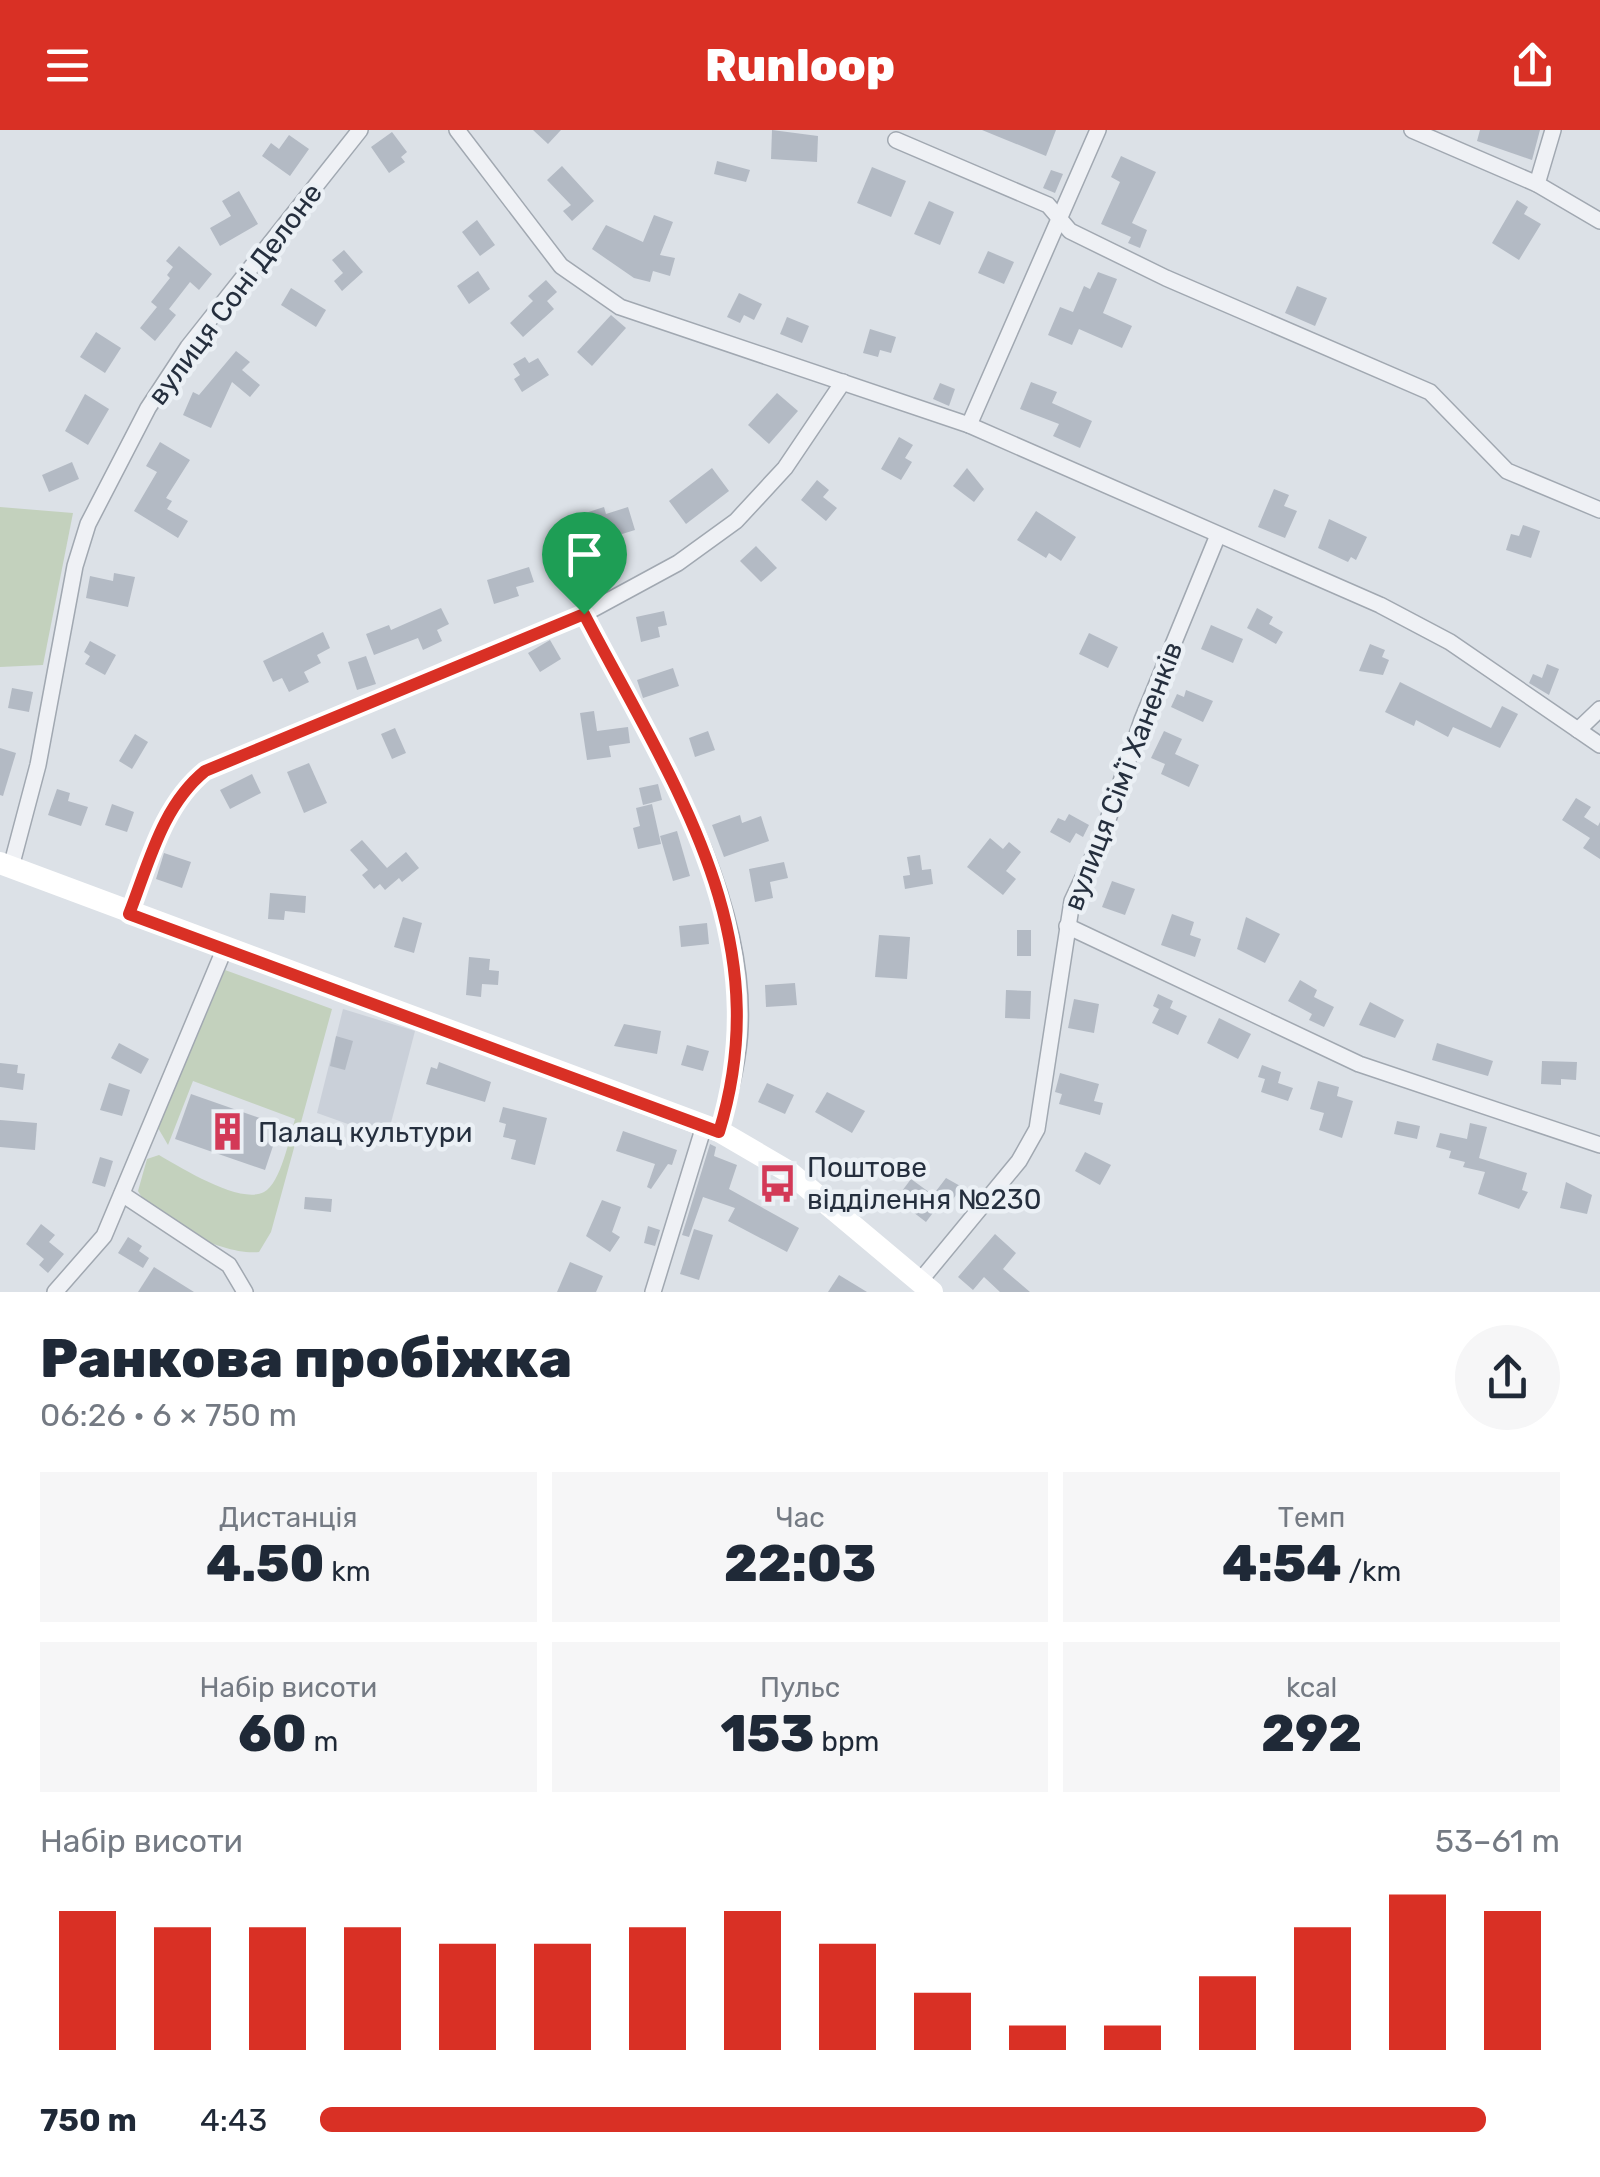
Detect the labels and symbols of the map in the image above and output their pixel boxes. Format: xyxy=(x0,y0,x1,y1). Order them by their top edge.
street label: вулиця Соні Делоне xyxy=(141,177,329,411)
pin xyxy=(542,512,627,615)
street label: вулиця Сімʼї Ханенків xyxy=(1057,637,1189,915)
building icon: Палац культури xyxy=(207,1111,249,1153)
place label: Палац культури xyxy=(258,1116,473,1149)
place label: Поштове відділення №230 xyxy=(807,1151,1041,1216)
bus stop icon: Поштове відділення №230 xyxy=(756,1162,798,1204)

